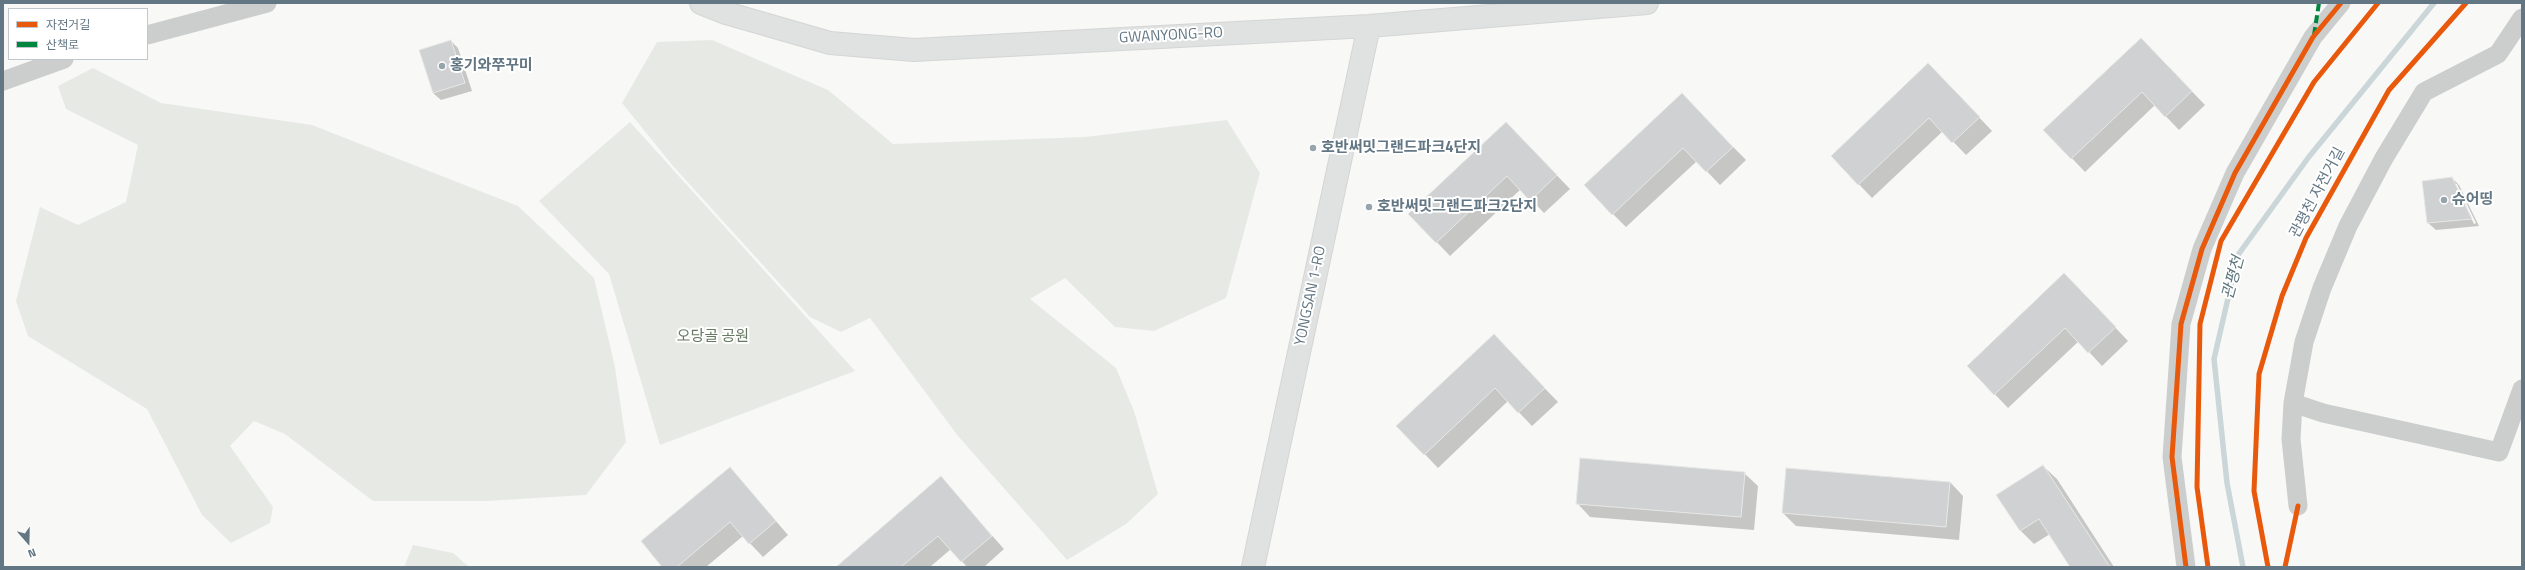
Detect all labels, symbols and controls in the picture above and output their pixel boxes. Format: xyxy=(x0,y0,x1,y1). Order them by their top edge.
legend xyxy=(8,8,148,60)
text: 자전거길 xyxy=(46,15,90,34)
street label: GWANYONG-RO xyxy=(1119,24,1223,48)
text: 산책로 xyxy=(46,35,79,54)
place label: 홍기와쭈꾸미 xyxy=(450,57,533,75)
marker: 홍기와쭈꾸미 xyxy=(437,61,447,71)
place label: 호반써밋그랜드파크4단지 xyxy=(1321,139,1481,157)
marker: 호반써밋그랜드파크4단지 xyxy=(1308,143,1318,153)
street label: 관평천 자전거길 xyxy=(2287,145,2349,241)
place label: 슈어띵 xyxy=(2452,191,2493,209)
marker: 슈어띵 xyxy=(2439,195,2449,205)
place label: 호반써밋그랜드파크2단지 xyxy=(1377,198,1537,216)
marker: 호반써밋그랜드파크2단지 xyxy=(1364,202,1374,212)
street label: YONGSAN 1-RO xyxy=(1292,245,1330,347)
water label: 관평천 xyxy=(2219,254,2249,302)
park label: 오당골 공원 xyxy=(677,328,749,346)
north arrow xyxy=(8,522,48,562)
text: N xyxy=(26,544,38,562)

